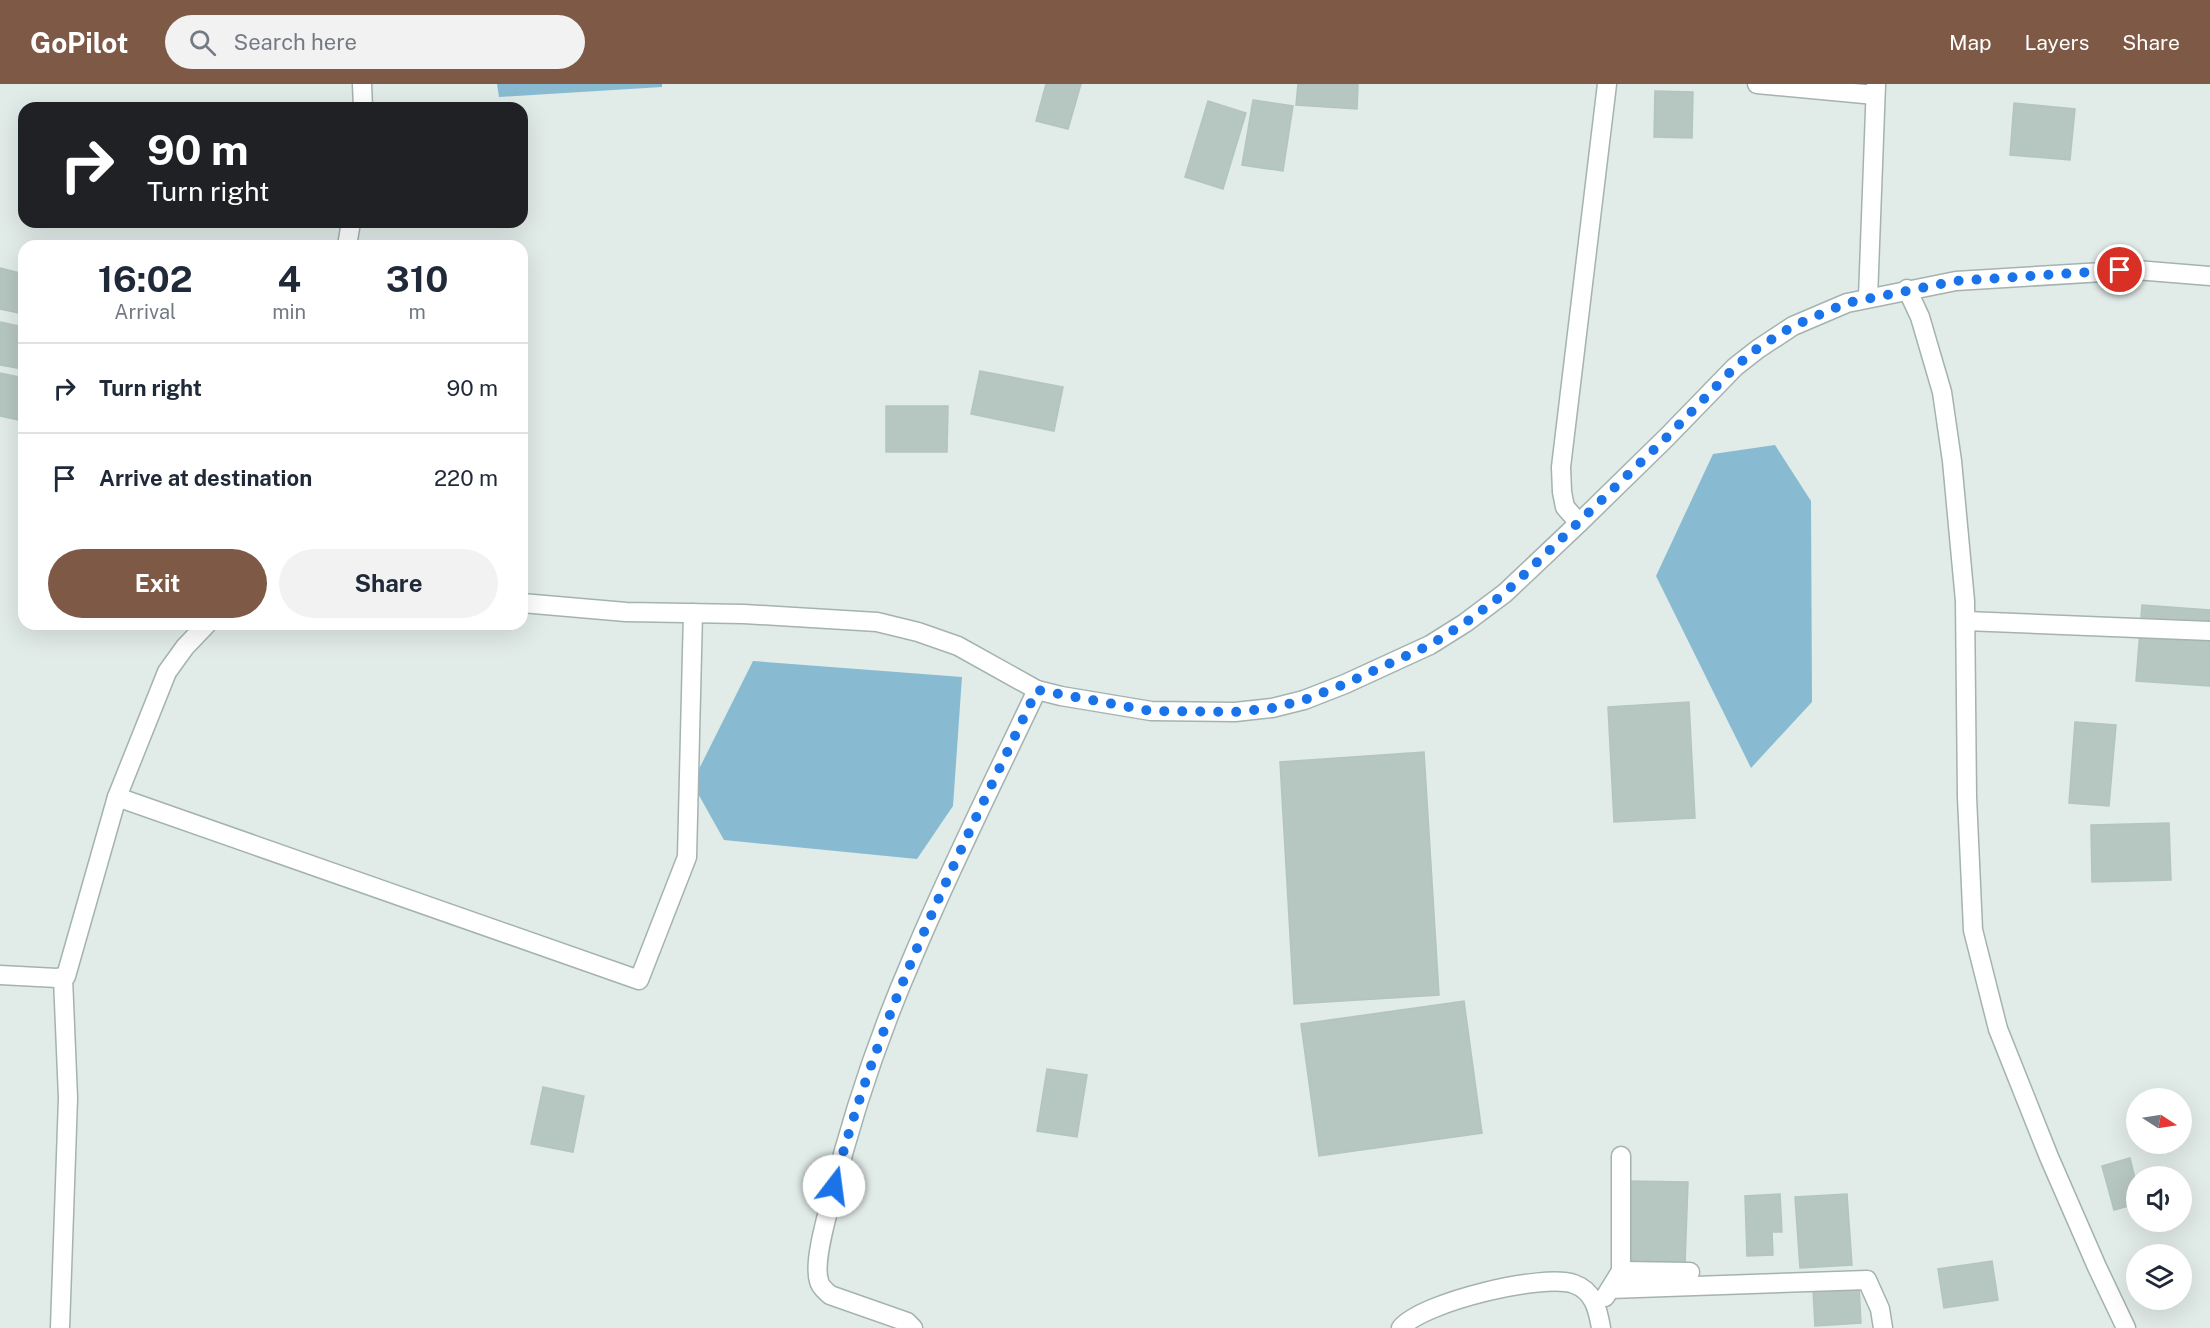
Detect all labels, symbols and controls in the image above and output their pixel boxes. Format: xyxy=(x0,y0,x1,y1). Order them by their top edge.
search box xyxy=(165,15,585,69)
text: GoPilot xyxy=(30,26,129,59)
icon: search xyxy=(186,26,219,59)
text: Search here xyxy=(234,29,357,55)
text: Map xyxy=(1949,30,1992,55)
text: Layers xyxy=(2025,30,2089,55)
text: Share xyxy=(2122,30,2180,55)
text: 90 m xyxy=(147,125,249,174)
icon: right xyxy=(48,126,126,204)
text: Turn right xyxy=(147,175,270,207)
pin xyxy=(2094,244,2145,295)
icon: arrive xyxy=(2103,253,2136,286)
text: 16:02 xyxy=(98,258,193,300)
text: 4 xyxy=(277,258,301,300)
text: 310 xyxy=(386,258,448,300)
text: Arrival xyxy=(114,300,176,324)
text: min xyxy=(272,300,306,324)
text: m xyxy=(408,300,426,324)
icon: right xyxy=(48,372,81,405)
text: Turn right xyxy=(99,375,202,401)
text: 90 m xyxy=(447,375,498,401)
icon: arrive xyxy=(48,462,81,495)
text: Arrive at destination xyxy=(99,465,312,491)
text: 220 m xyxy=(434,465,498,491)
button: Exit xyxy=(48,549,267,618)
button: Share xyxy=(279,549,498,618)
north arrow xyxy=(2126,1088,2192,1154)
map controls xyxy=(2126,1088,2192,1310)
position arrow xyxy=(802,1154,866,1218)
button: sound xyxy=(2126,1166,2192,1232)
button: layers xyxy=(2126,1244,2192,1310)

